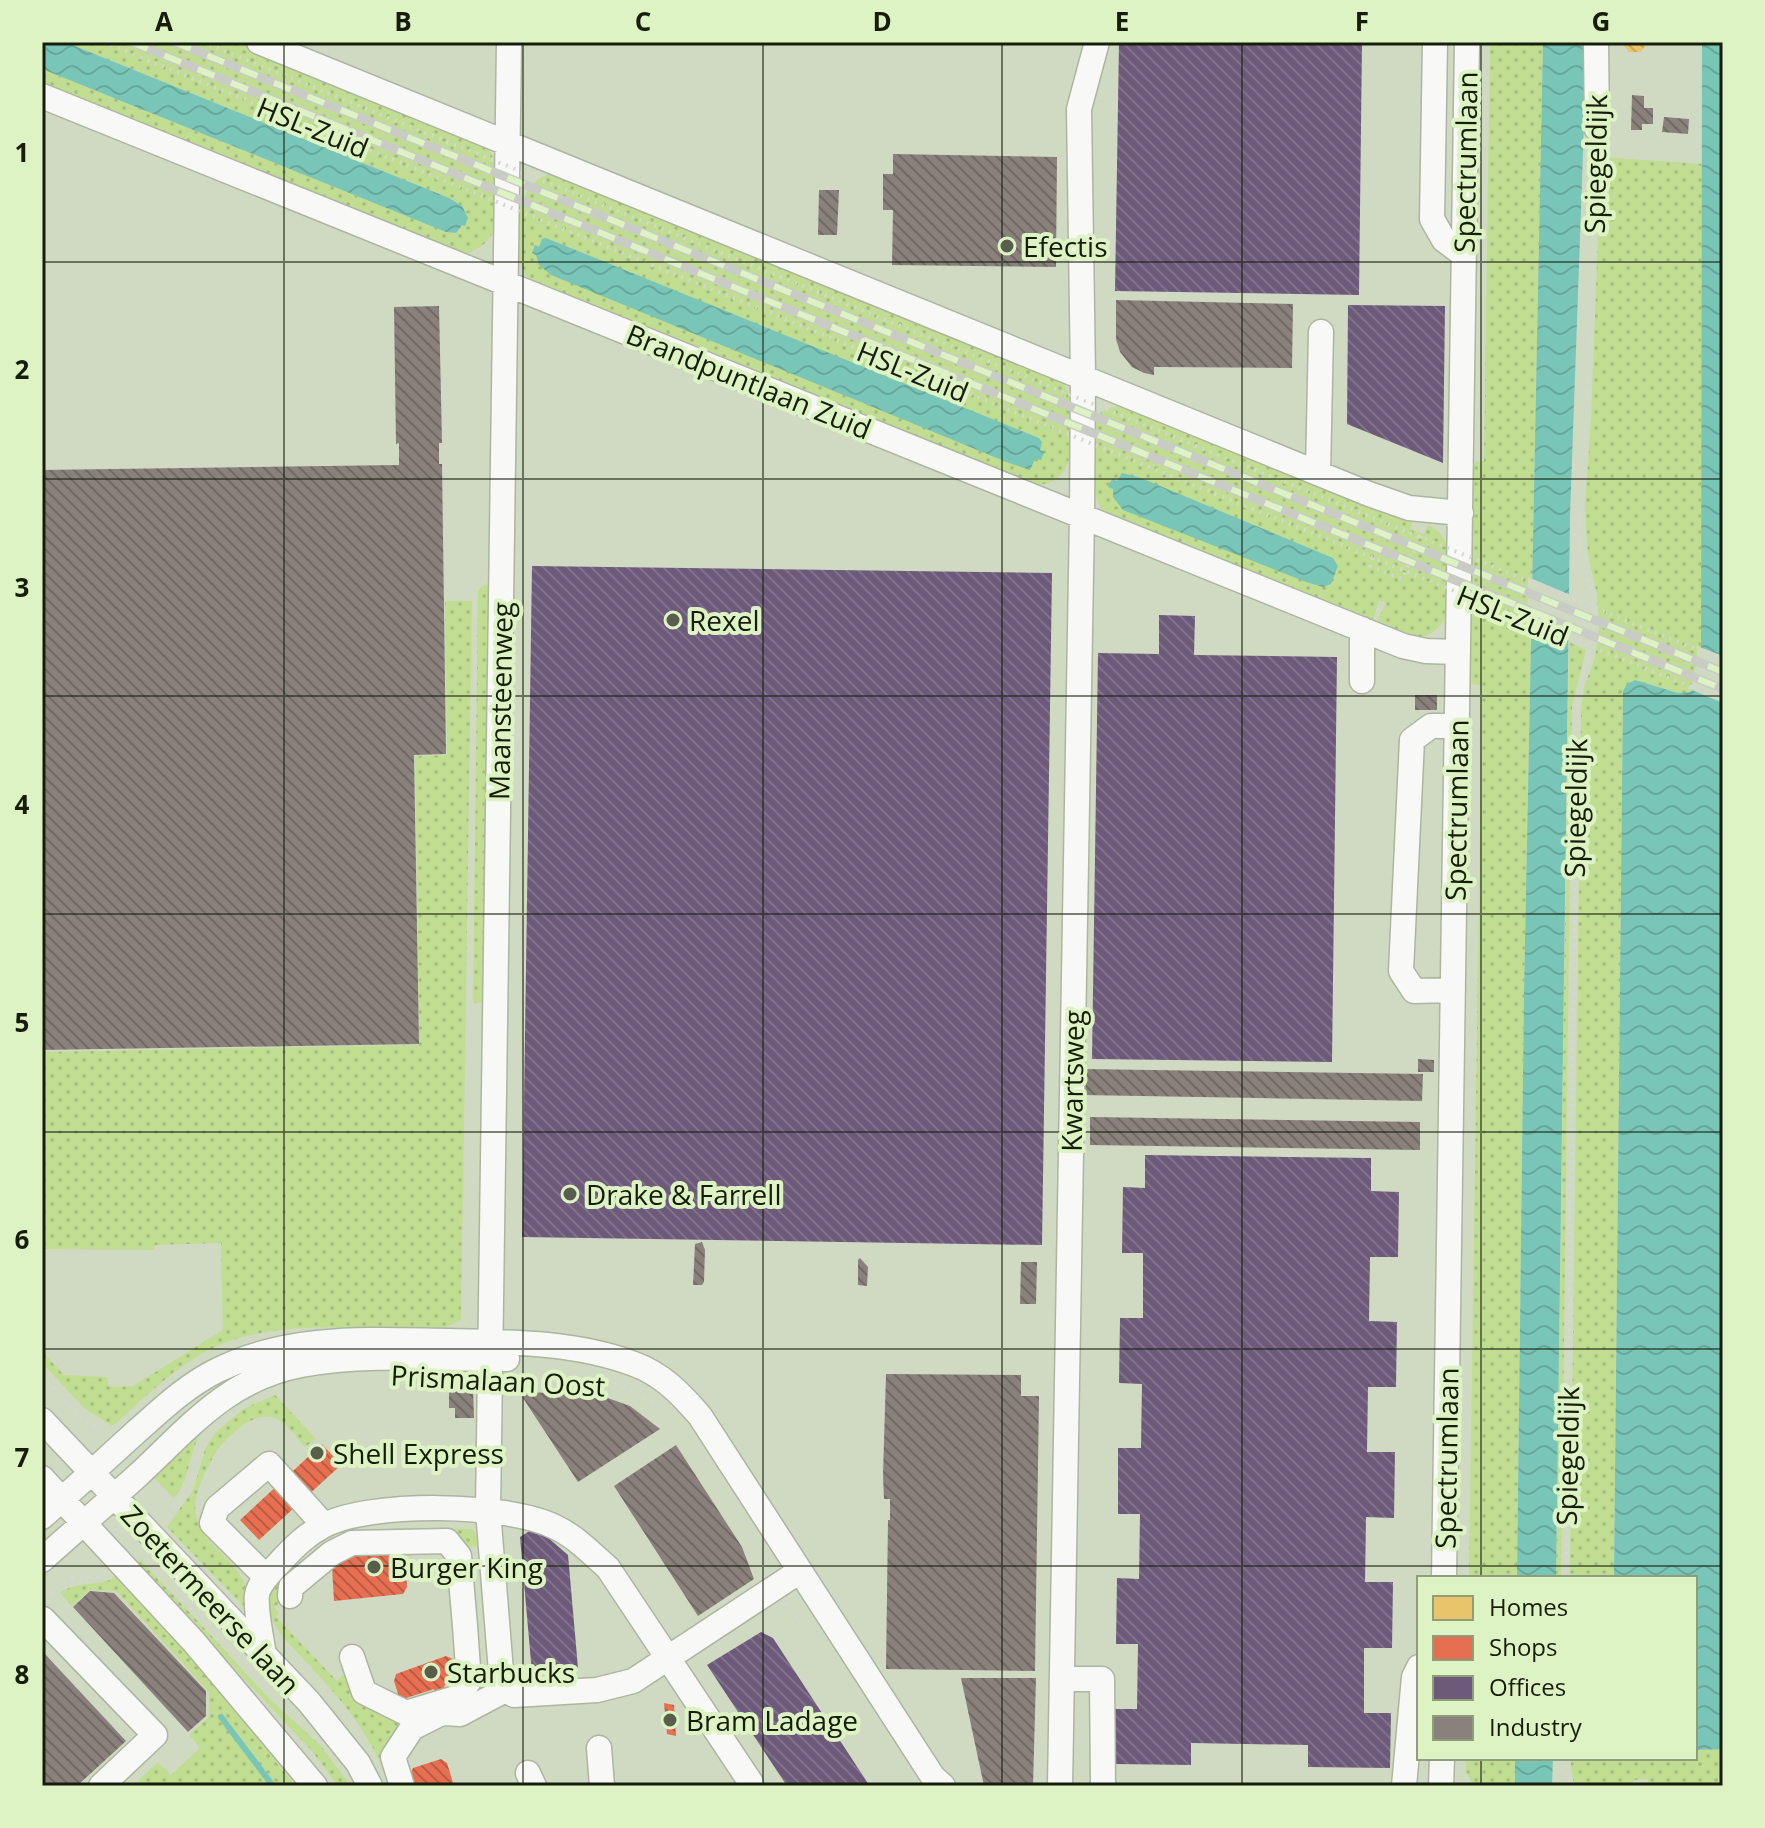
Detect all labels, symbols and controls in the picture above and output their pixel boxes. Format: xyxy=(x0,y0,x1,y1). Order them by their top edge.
text: A xyxy=(155,3,173,39)
text: B xyxy=(394,3,412,39)
text: C xyxy=(635,3,651,39)
text: D xyxy=(872,3,892,39)
text: E xyxy=(1115,3,1129,39)
text: F xyxy=(1355,3,1369,39)
text: G xyxy=(1592,3,1610,39)
street label: Spectrumlaan xyxy=(1444,71,1486,253)
street label: HSL-Zuid xyxy=(252,87,374,167)
street label: Spiegeldijk xyxy=(1575,94,1615,234)
text: 1 xyxy=(15,134,29,170)
place label: Efectis xyxy=(1023,227,1108,265)
marker: Efectis xyxy=(998,237,1016,255)
street label: Brandpuntlaan Zuid xyxy=(621,315,877,447)
street label: HSL-Zuid xyxy=(852,331,974,411)
text: 2 xyxy=(15,351,30,387)
text: 3 xyxy=(15,569,29,605)
street label: HSL-Zuid xyxy=(1452,575,1574,655)
place label: Rexel xyxy=(689,601,759,639)
street label: Maansteenweg xyxy=(479,602,521,800)
marker: Rexel xyxy=(664,611,682,629)
street label: Spectrumlaan xyxy=(1435,719,1477,901)
street label: Spiegeldijk xyxy=(1555,738,1595,878)
text: 4 xyxy=(15,786,30,822)
text: 5 xyxy=(15,1004,29,1040)
street label: Kwartsweg xyxy=(1052,1010,1092,1152)
place label: Drake & Farrell xyxy=(586,1175,781,1213)
marker: Drake & Farrell xyxy=(561,1185,579,1203)
text: 6 xyxy=(15,1221,30,1257)
street label: Prismalaan Oost xyxy=(390,1355,606,1405)
street label: Spectrumlaan xyxy=(1425,1367,1467,1549)
street label: Spiegeldijk xyxy=(1547,1386,1587,1526)
place label: Shell Express xyxy=(333,1434,504,1472)
text: 7 xyxy=(15,1439,30,1475)
marker: Shell Express xyxy=(308,1444,326,1462)
street label: Zoetermeerse laan xyxy=(113,1496,309,1702)
place label: Burger King xyxy=(390,1548,543,1586)
marker: Burger King xyxy=(365,1558,383,1576)
legend xyxy=(1417,1576,1697,1760)
text: Homes xyxy=(1489,1590,1568,1623)
text: Shops xyxy=(1489,1630,1557,1663)
place label: Starbucks xyxy=(447,1653,575,1691)
text: 8 xyxy=(15,1656,29,1692)
marker: Starbucks xyxy=(422,1663,440,1681)
text: Offices xyxy=(1489,1670,1566,1703)
place label: Bram Ladage xyxy=(686,1701,858,1739)
text: Industry xyxy=(1489,1710,1583,1743)
marker: Bram Ladage xyxy=(661,1711,679,1729)

